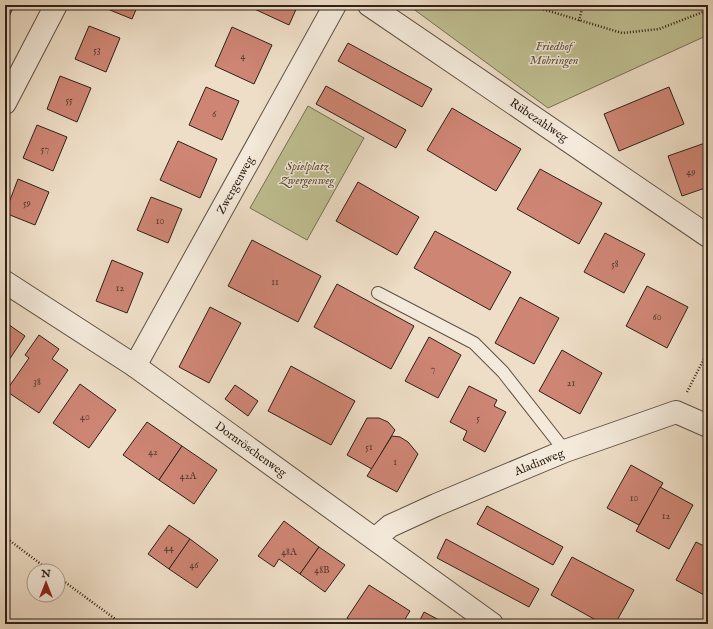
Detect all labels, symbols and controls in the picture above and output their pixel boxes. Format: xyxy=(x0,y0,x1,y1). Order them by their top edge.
park label: Friedhof Möhringen xyxy=(530,39,579,69)
house number: 53 xyxy=(93,44,101,57)
house number: 4 xyxy=(241,50,246,63)
house number: 55 xyxy=(65,94,73,107)
street label: Rübezahlweg xyxy=(507,95,571,146)
house number: 6 xyxy=(212,108,217,121)
house number: 57 xyxy=(41,143,49,156)
street label: Zwergenweg xyxy=(213,153,258,217)
park label: Spielplatz Zwergenweg xyxy=(279,159,335,189)
house number: 49 xyxy=(686,166,696,179)
house number: 59 xyxy=(23,197,31,210)
house number: 10 xyxy=(156,215,164,228)
house number: 58 xyxy=(611,258,619,271)
house number: 11 xyxy=(271,276,279,289)
house number: 12 xyxy=(116,282,125,295)
house number: 60 xyxy=(652,311,662,324)
house number: 7 xyxy=(431,363,436,376)
house number: 38 xyxy=(33,376,41,389)
house number: 21 xyxy=(567,377,575,390)
house number: 40 xyxy=(80,411,90,424)
house number: 5 xyxy=(476,412,480,425)
street label: Dornröschenweg xyxy=(212,418,290,481)
house number: 51 xyxy=(365,441,373,454)
house number: 42 xyxy=(148,446,158,459)
street label: Aladinweg xyxy=(511,446,567,480)
house number: 1 xyxy=(393,456,397,469)
house number: 42A xyxy=(180,470,196,483)
house number: 10 xyxy=(630,492,638,505)
house number: 12 xyxy=(662,510,671,523)
house number: 44 xyxy=(164,542,174,555)
house number: 48A xyxy=(281,546,297,559)
house number: 46 xyxy=(189,559,199,572)
north arrow xyxy=(26,563,66,603)
house number: 48B xyxy=(314,564,330,577)
text: N xyxy=(40,567,51,581)

